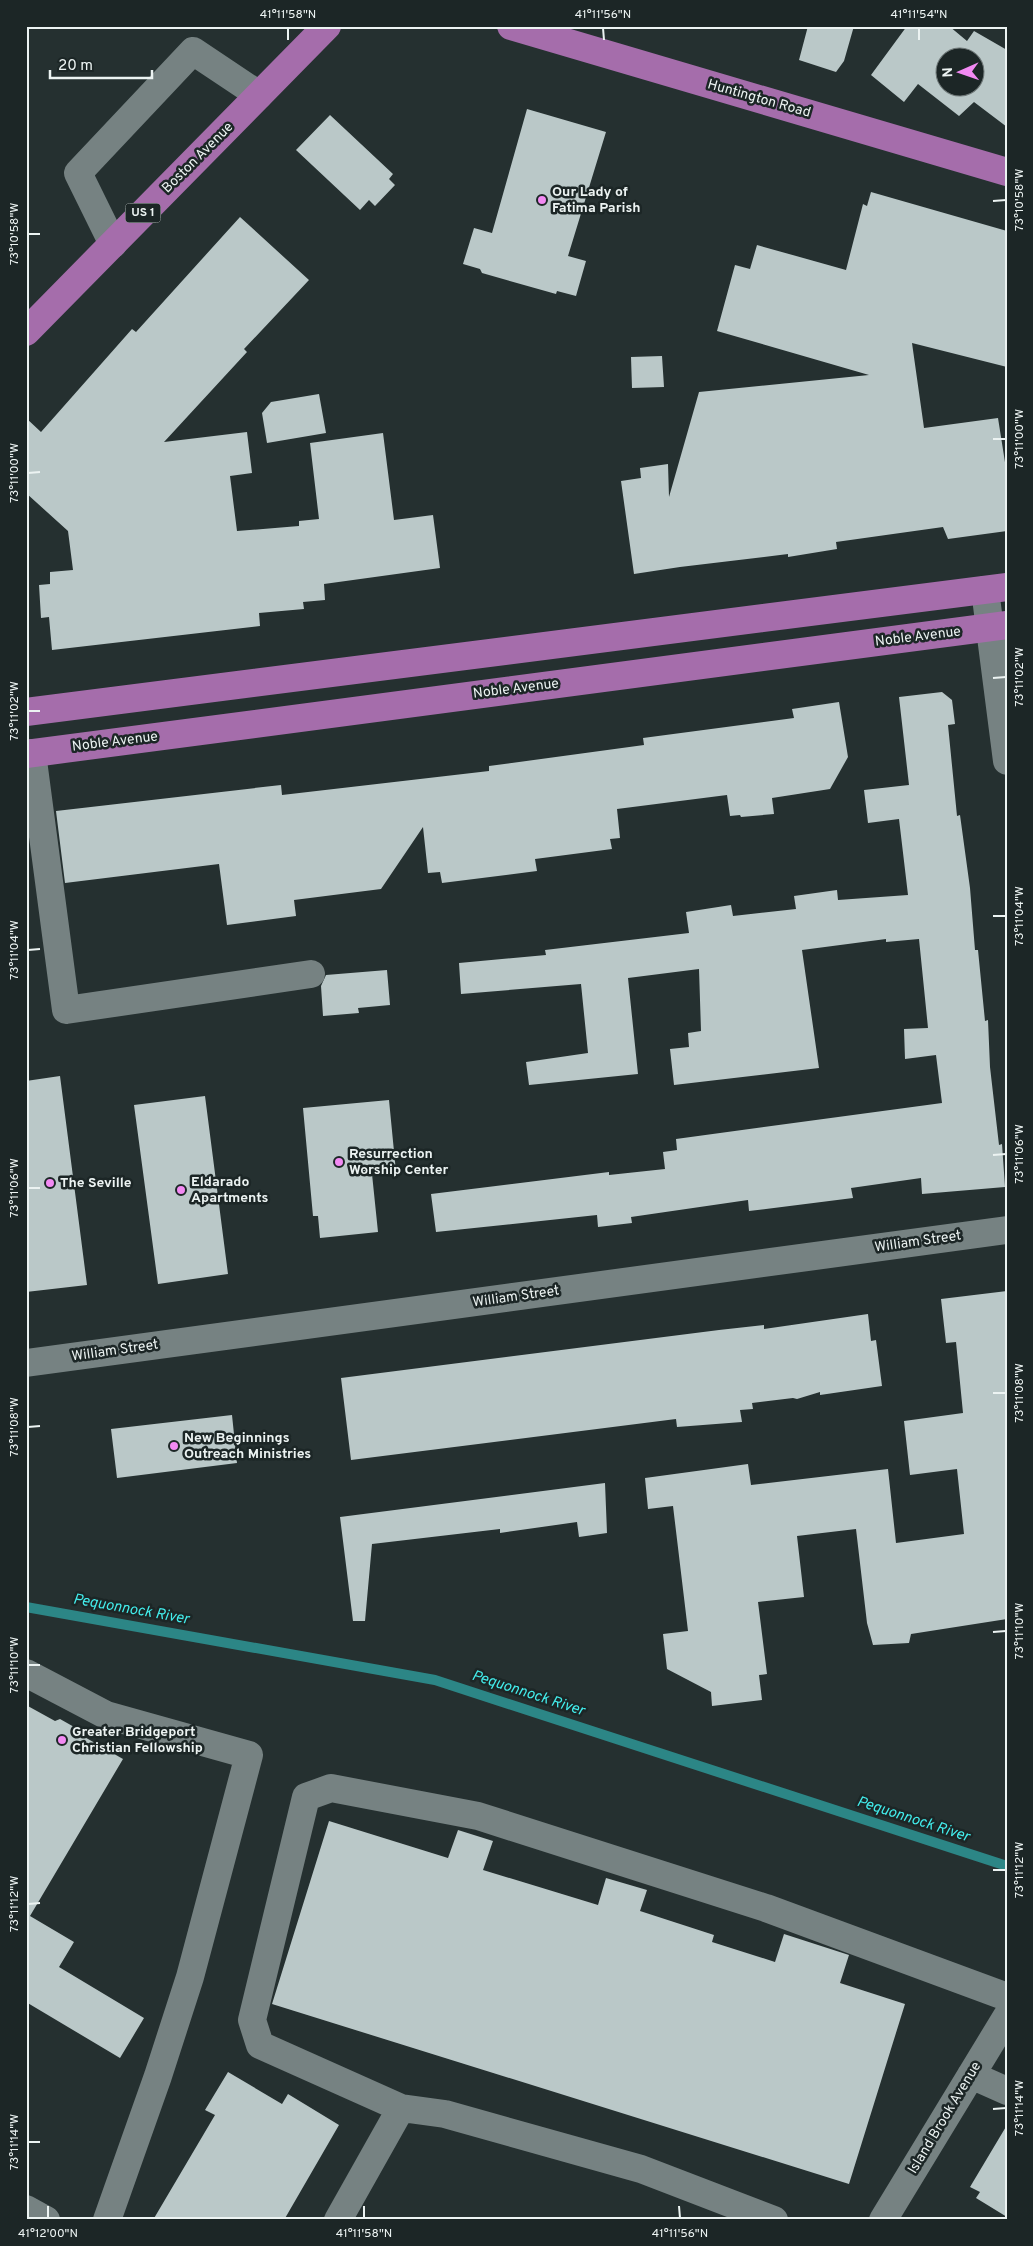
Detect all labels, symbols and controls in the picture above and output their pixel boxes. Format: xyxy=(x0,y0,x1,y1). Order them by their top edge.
text: 41°11'58"N xyxy=(260,7,316,23)
text: 41°11'56"N xyxy=(575,7,631,23)
text: 41°11'54"N xyxy=(891,7,947,23)
scale bar xyxy=(50,48,152,80)
north arrow xyxy=(936,48,986,98)
text: 20 m xyxy=(58,57,93,76)
text: N xyxy=(940,67,957,78)
street label: Huntington Road xyxy=(705,76,813,122)
street label: Boston Avenue xyxy=(159,119,237,197)
text: 73°10'58"W xyxy=(1012,169,1028,231)
place label: Our Lady of Fatima Parish xyxy=(552,184,641,217)
marker: Our Lady of Fatima Parish xyxy=(536,194,548,206)
text: 73°10'58"W xyxy=(7,203,23,265)
road number: US 1 xyxy=(126,204,160,222)
text: 73°11'00"W xyxy=(1012,409,1028,469)
text: 73°11'00"W xyxy=(7,443,23,503)
street label: Noble Avenue xyxy=(874,623,962,651)
text: 73°11'02"W xyxy=(1012,647,1028,707)
street label: Noble Avenue xyxy=(472,675,560,703)
text: 73°11'02"W xyxy=(7,681,23,741)
street label: Noble Avenue xyxy=(71,728,159,756)
text: 73°11'04"W xyxy=(1012,886,1028,946)
text: 73°11'04"W xyxy=(7,920,23,980)
text: 73°11'06"W xyxy=(1012,1124,1028,1184)
place label: Resurrection Worship Center xyxy=(349,1146,449,1179)
marker: Resurrection Worship Center xyxy=(333,1156,345,1168)
text: 73°11'06"W xyxy=(7,1158,23,1218)
place label: Eldarado Apartments xyxy=(191,1174,269,1207)
place label: The Seville xyxy=(60,1175,132,1192)
marker: The Seville xyxy=(44,1177,56,1189)
marker: Eldarado Apartments xyxy=(175,1184,187,1196)
street label: William Street xyxy=(874,1227,962,1257)
street label: William Street xyxy=(472,1282,560,1312)
street label: William Street xyxy=(71,1336,159,1366)
text: 73°11'08"W xyxy=(1012,1363,1028,1423)
text: 73°11'08"W xyxy=(7,1397,23,1457)
place label: New Beginnings Outreach Ministries xyxy=(184,1430,311,1463)
marker: New Beginnings Outreach Ministries xyxy=(168,1440,180,1452)
water label: Pequonnock River xyxy=(72,1590,192,1630)
text: 73°11'10"W xyxy=(1012,1603,1028,1659)
text: 73°11'10"W xyxy=(7,1637,23,1693)
water label: Pequonnock River xyxy=(469,1667,588,1722)
place label: Greater Bridgeport Christian Fellowship xyxy=(72,1724,203,1757)
marker: Greater Bridgeport Christian Fellowship xyxy=(56,1734,68,1746)
water label: Pequonnock River xyxy=(854,1793,973,1848)
text: 73°11'12"W xyxy=(1012,1842,1028,1898)
text: 73°11'12"W xyxy=(7,1876,23,1932)
street label: Island Brook Avenue xyxy=(905,2059,985,2177)
text: 73°11'14"W xyxy=(1012,2080,1028,2136)
text: 73°11'14"W xyxy=(7,2114,23,2170)
text: 41°12'00"N xyxy=(18,2226,78,2242)
text: 41°11'58"N xyxy=(336,2226,392,2242)
text: 41°11'56"N xyxy=(652,2226,708,2242)

